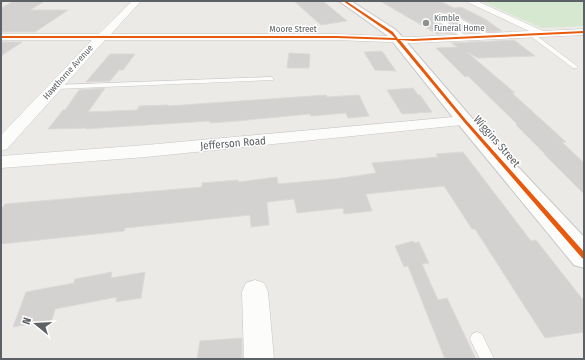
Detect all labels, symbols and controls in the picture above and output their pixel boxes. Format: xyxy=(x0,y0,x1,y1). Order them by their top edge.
place label: Kimble Funeral Home xyxy=(434,13,485,33)
marker: Kimble Funeral Home xyxy=(421,18,431,28)
street label: Moore Street xyxy=(269,24,317,34)
street label: Hawthorne Avenue xyxy=(41,42,95,101)
street label: Wiggins Street xyxy=(471,113,523,170)
street label: Jefferson Road xyxy=(200,134,266,153)
north arrow xyxy=(16,304,56,344)
text: N xyxy=(20,316,34,326)

